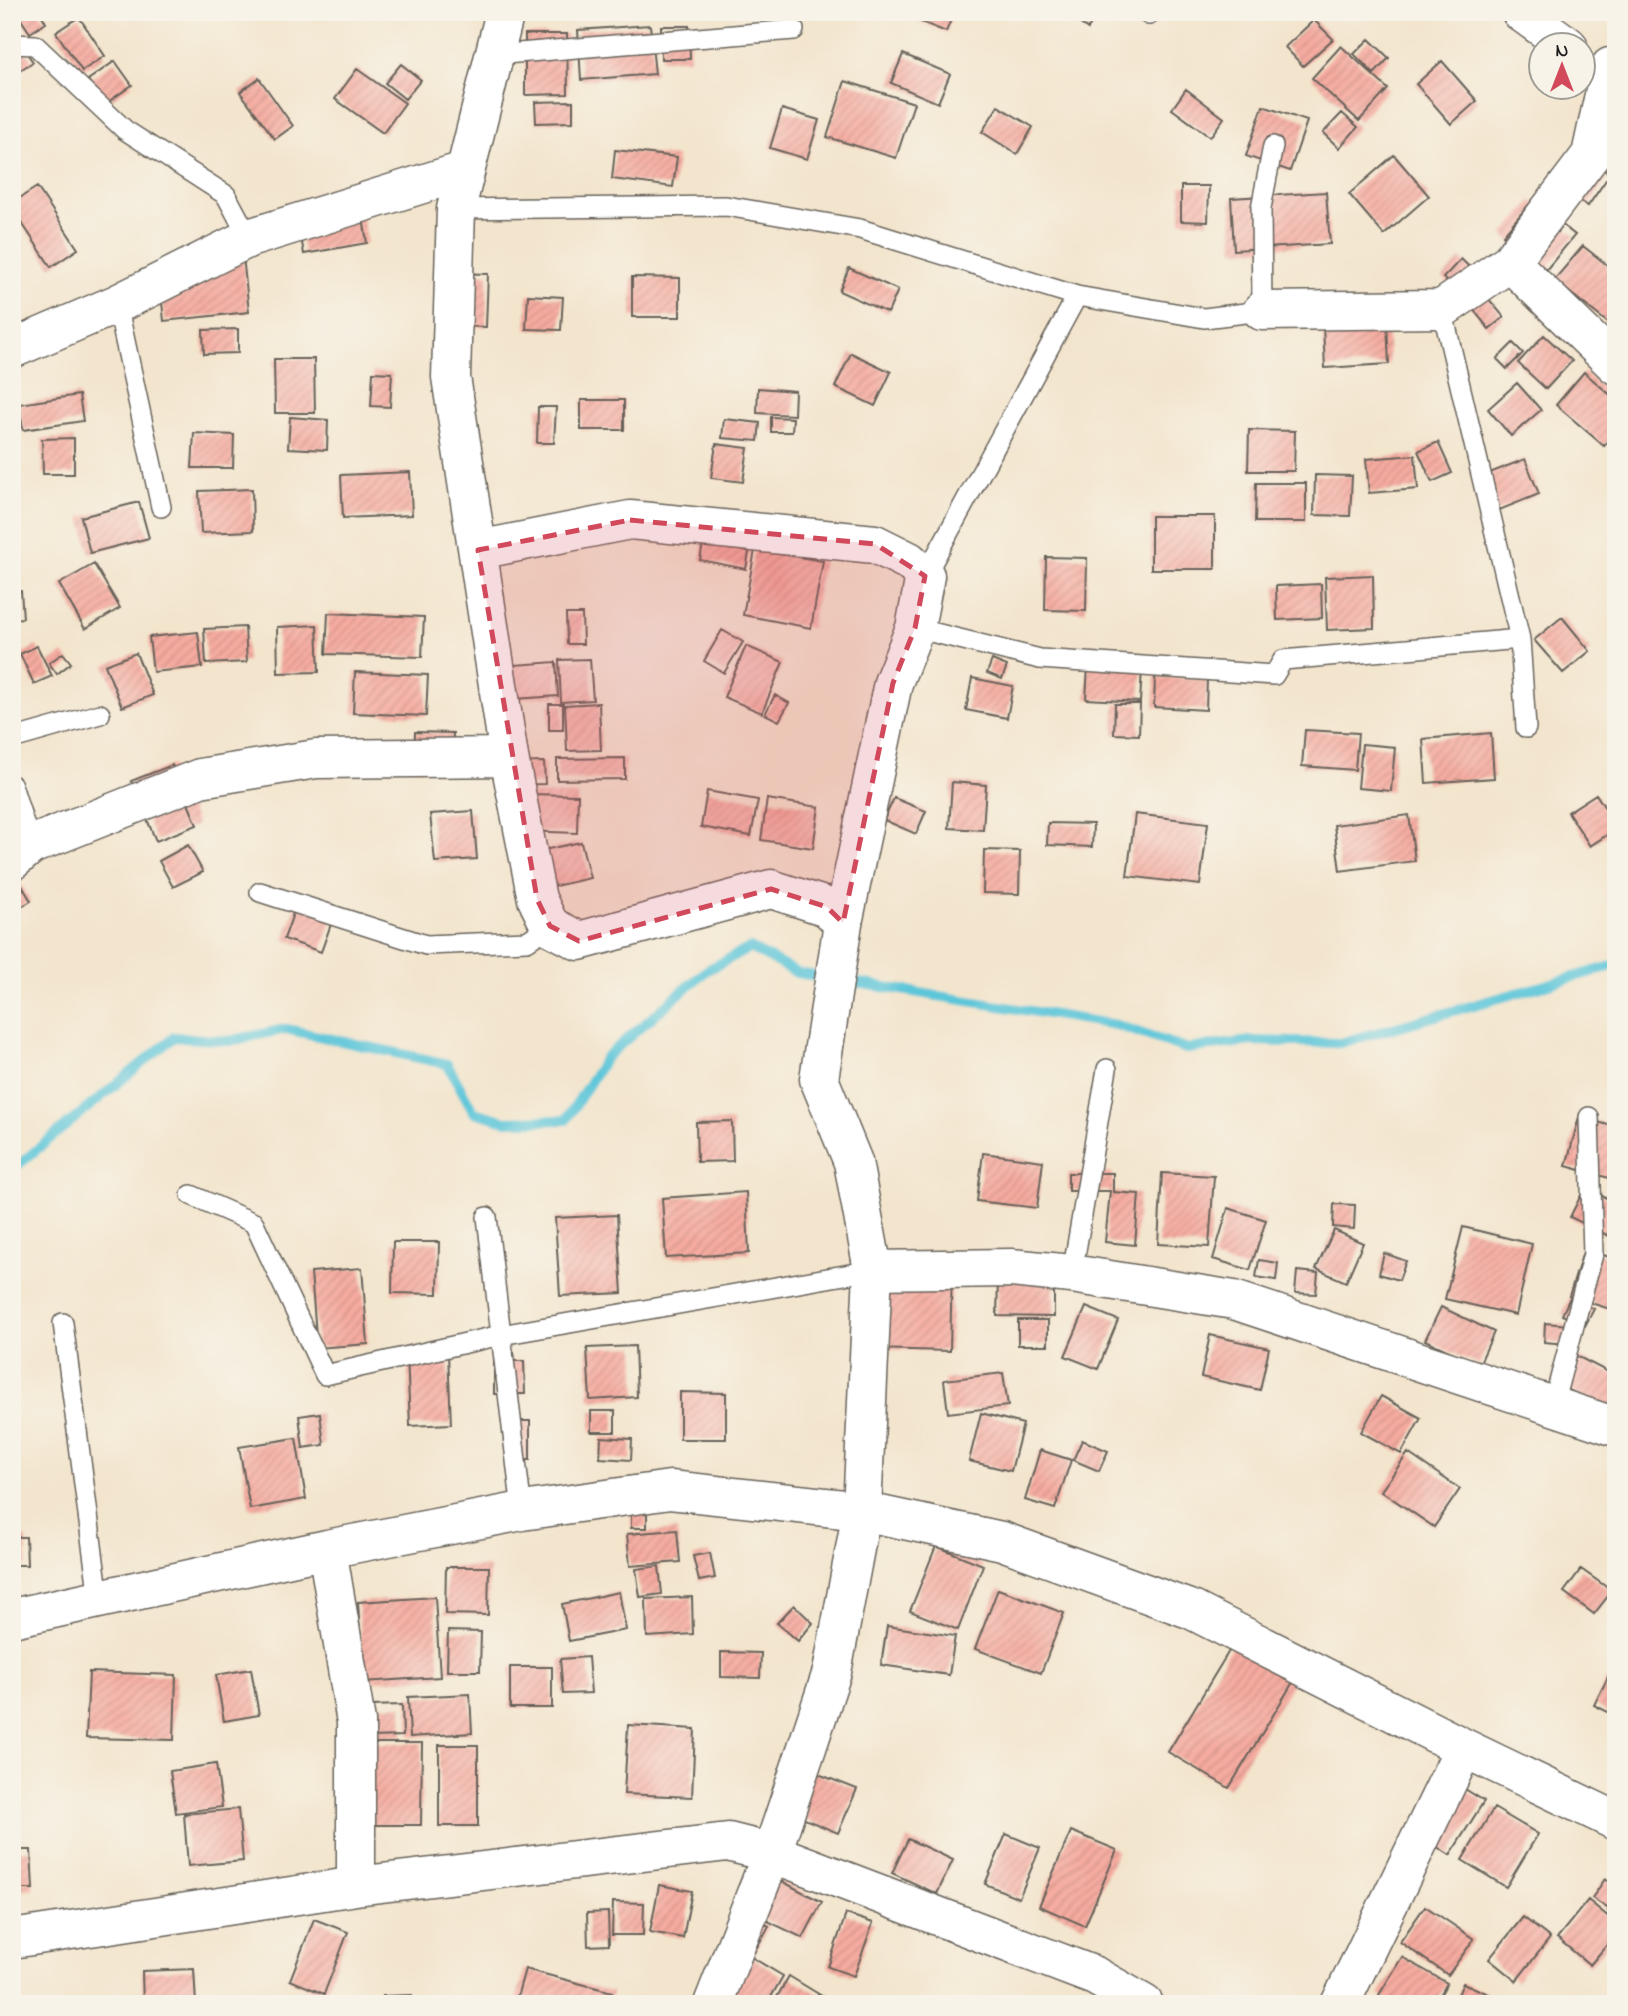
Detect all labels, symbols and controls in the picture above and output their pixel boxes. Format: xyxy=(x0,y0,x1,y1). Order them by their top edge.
north arrow xyxy=(1526,32,1596,102)
text: N xyxy=(1556,38,1569,65)

